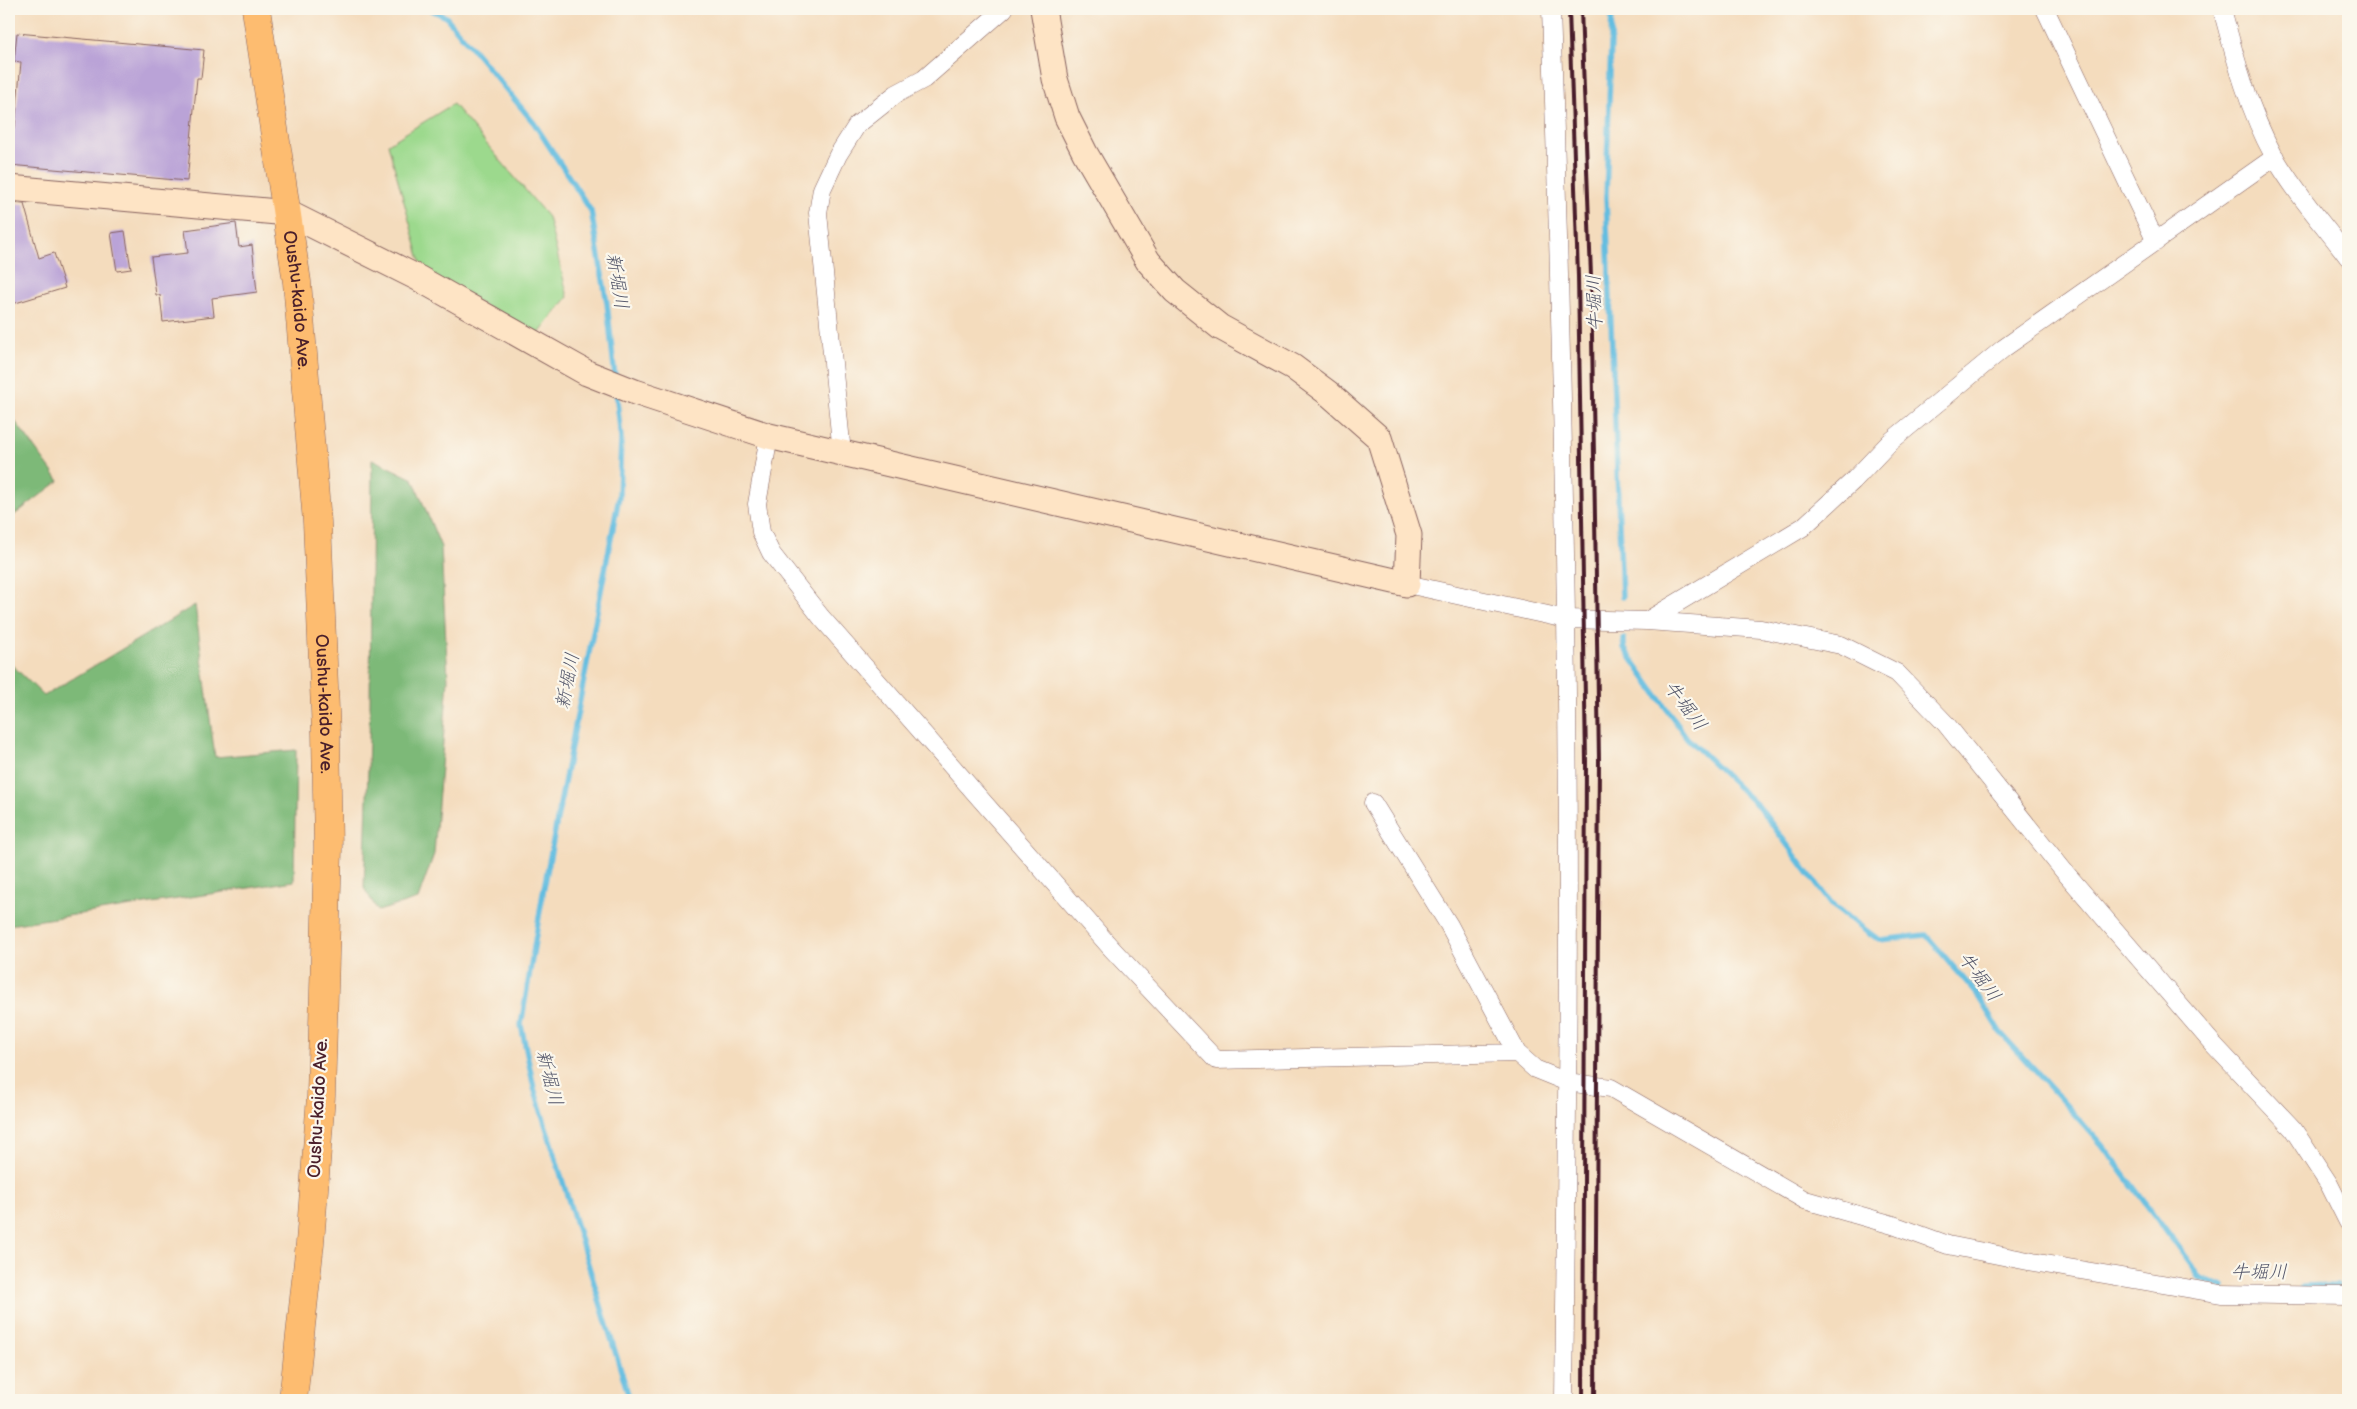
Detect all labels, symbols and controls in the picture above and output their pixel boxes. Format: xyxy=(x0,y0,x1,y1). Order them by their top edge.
street label: Oushu-kaido Ave. xyxy=(279,229,315,371)
water label: 新堀川 xyxy=(601,251,633,311)
water label: 牛堀川 xyxy=(1583,274,1607,332)
street label: Oushu-kaido Ave. xyxy=(311,634,337,774)
water label: 新堀川 xyxy=(551,651,585,711)
water label: 牛堀川 xyxy=(1659,676,1711,736)
water label: 牛堀川 xyxy=(1953,947,2005,1007)
street label: Oushu-kaido Ave. xyxy=(304,1038,332,1178)
water label: 新堀川 xyxy=(531,1048,567,1108)
water label: 牛堀川 xyxy=(2230,1261,2288,1284)

